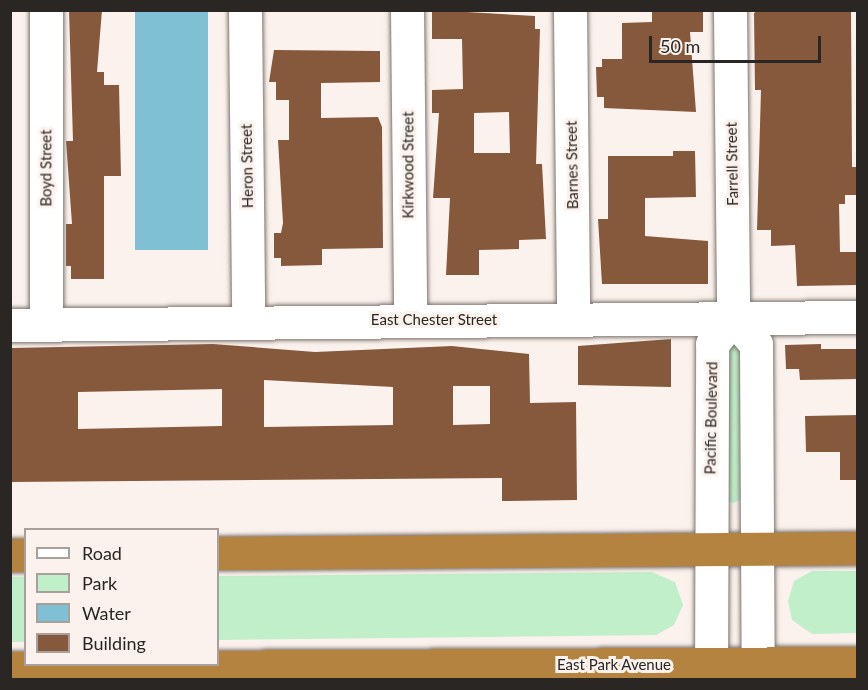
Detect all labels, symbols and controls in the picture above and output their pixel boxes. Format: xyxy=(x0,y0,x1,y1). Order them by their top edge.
scale bar xyxy=(652,24,824,62)
text: 50 m xyxy=(660,35,700,57)
street label: Kirkwood Street xyxy=(399,111,417,219)
street label: Barnes Street xyxy=(562,121,582,209)
street label: Farrell Street xyxy=(722,122,742,206)
street label: Heron Street xyxy=(237,124,257,208)
street label: Boyd Street xyxy=(37,129,55,207)
street label: East Chester Street xyxy=(371,311,497,329)
street label: Pacific Boulevard xyxy=(701,361,721,475)
legend xyxy=(24,528,219,666)
text: Road xyxy=(82,542,122,564)
text: Park xyxy=(82,572,117,594)
text: Water xyxy=(82,602,131,624)
text: Building xyxy=(82,632,146,654)
street label: East Park Avenue xyxy=(557,656,671,674)

